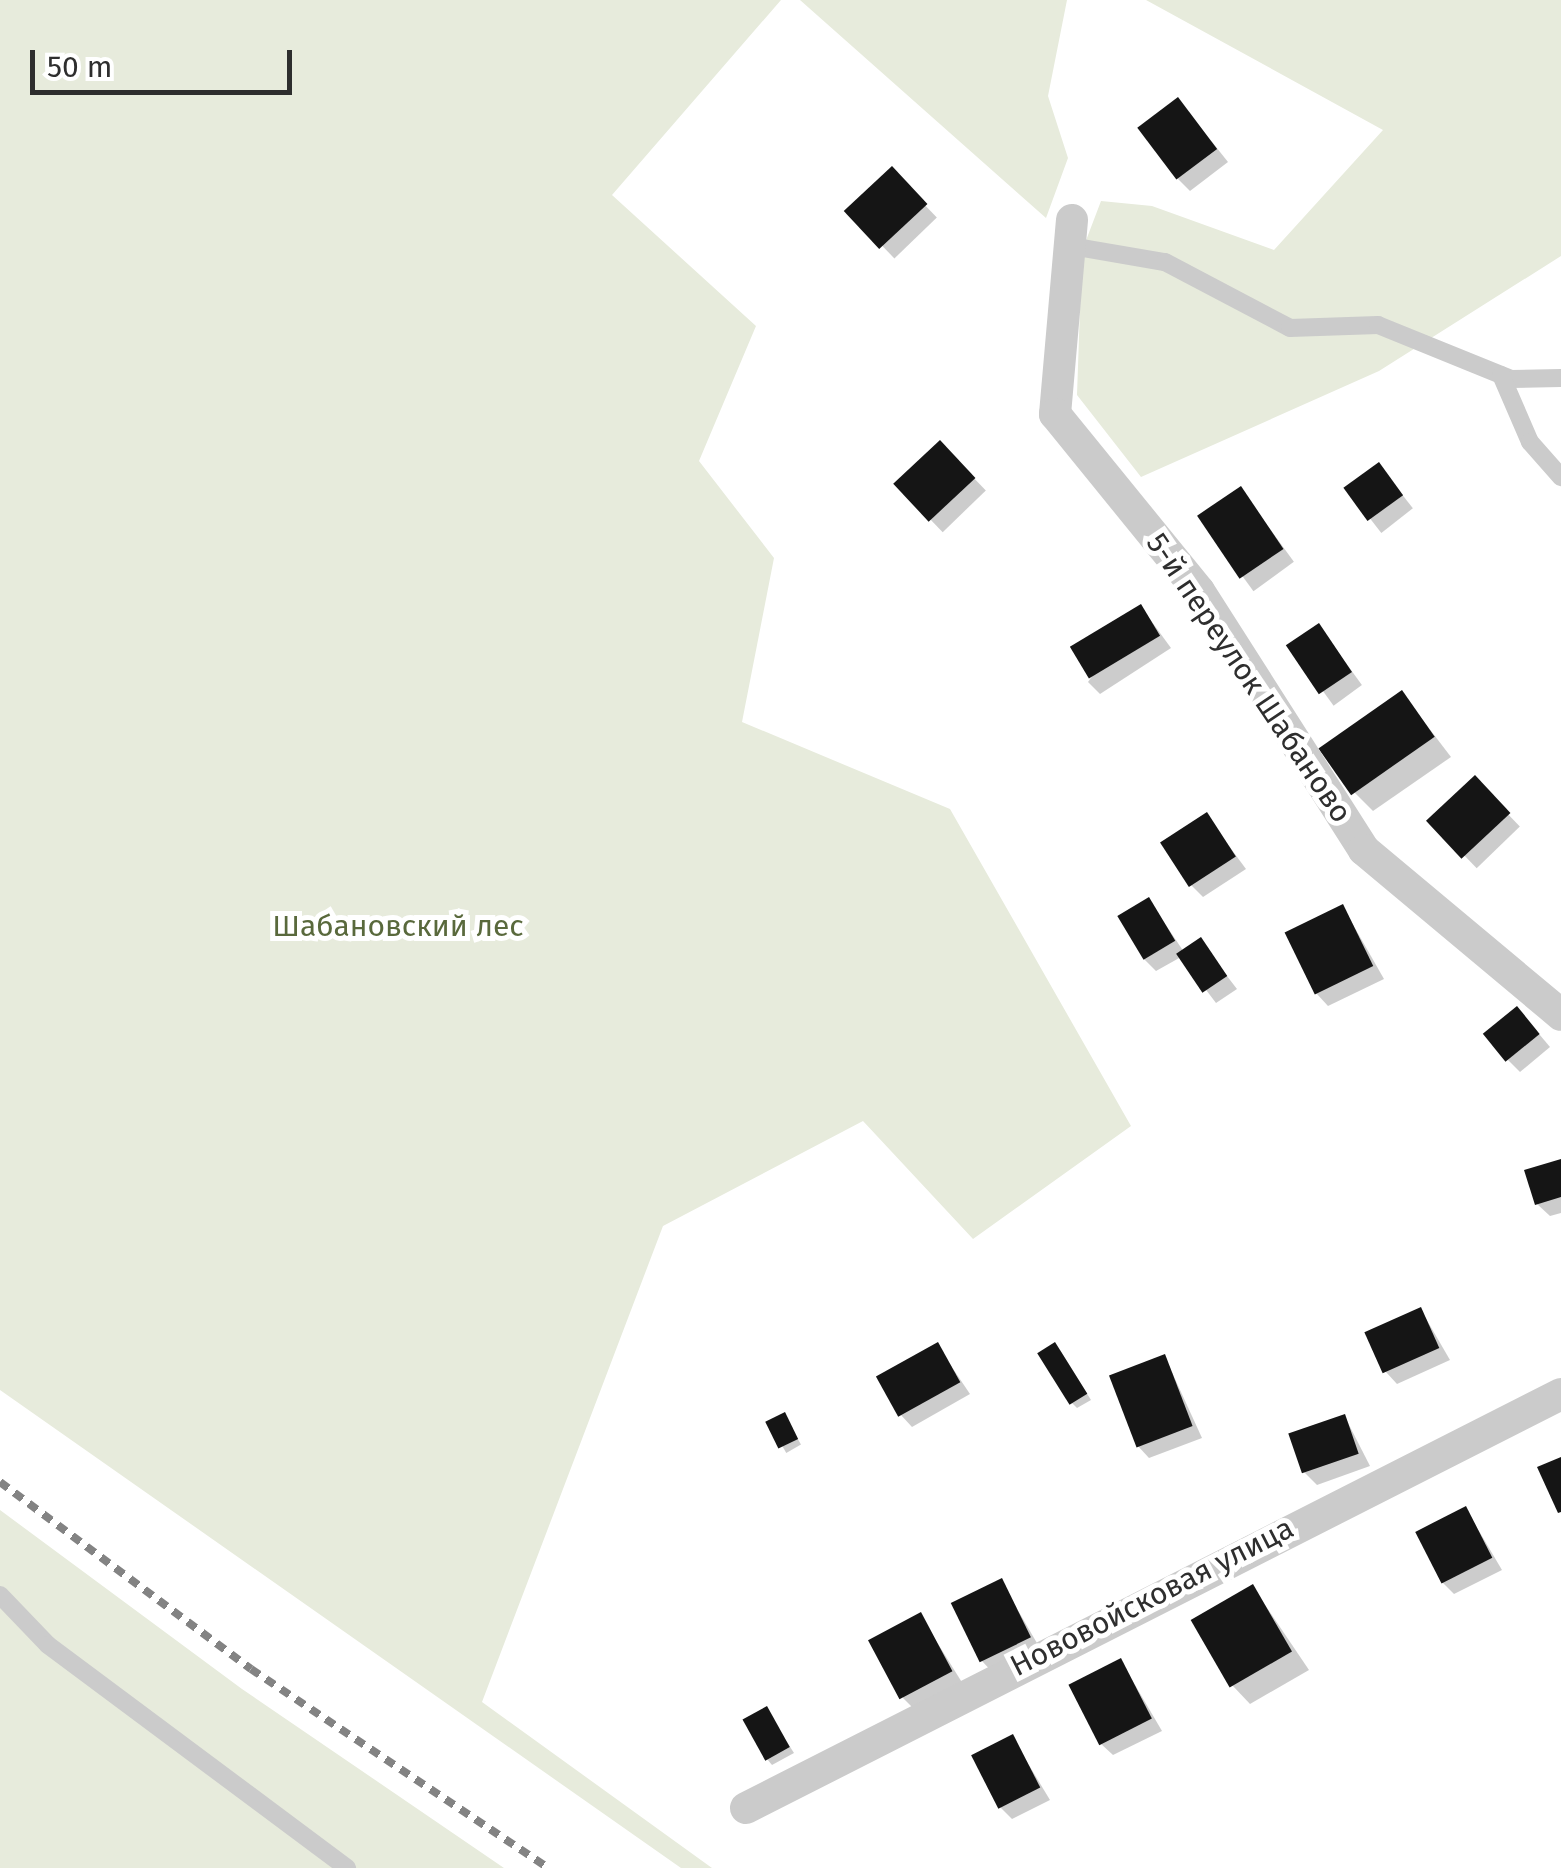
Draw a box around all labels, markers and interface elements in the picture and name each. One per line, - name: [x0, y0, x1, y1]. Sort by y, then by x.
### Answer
- scale bar: [35, 30, 298, 92]
- text: 50 m: [47, 49, 112, 85]
- street label: 5-й переулок Шабаново: [1139, 527, 1359, 829]
- park label: Шабановский лес: [272, 908, 524, 944]
- street label: Нововойсковая улица: [1005, 1510, 1299, 1684]

